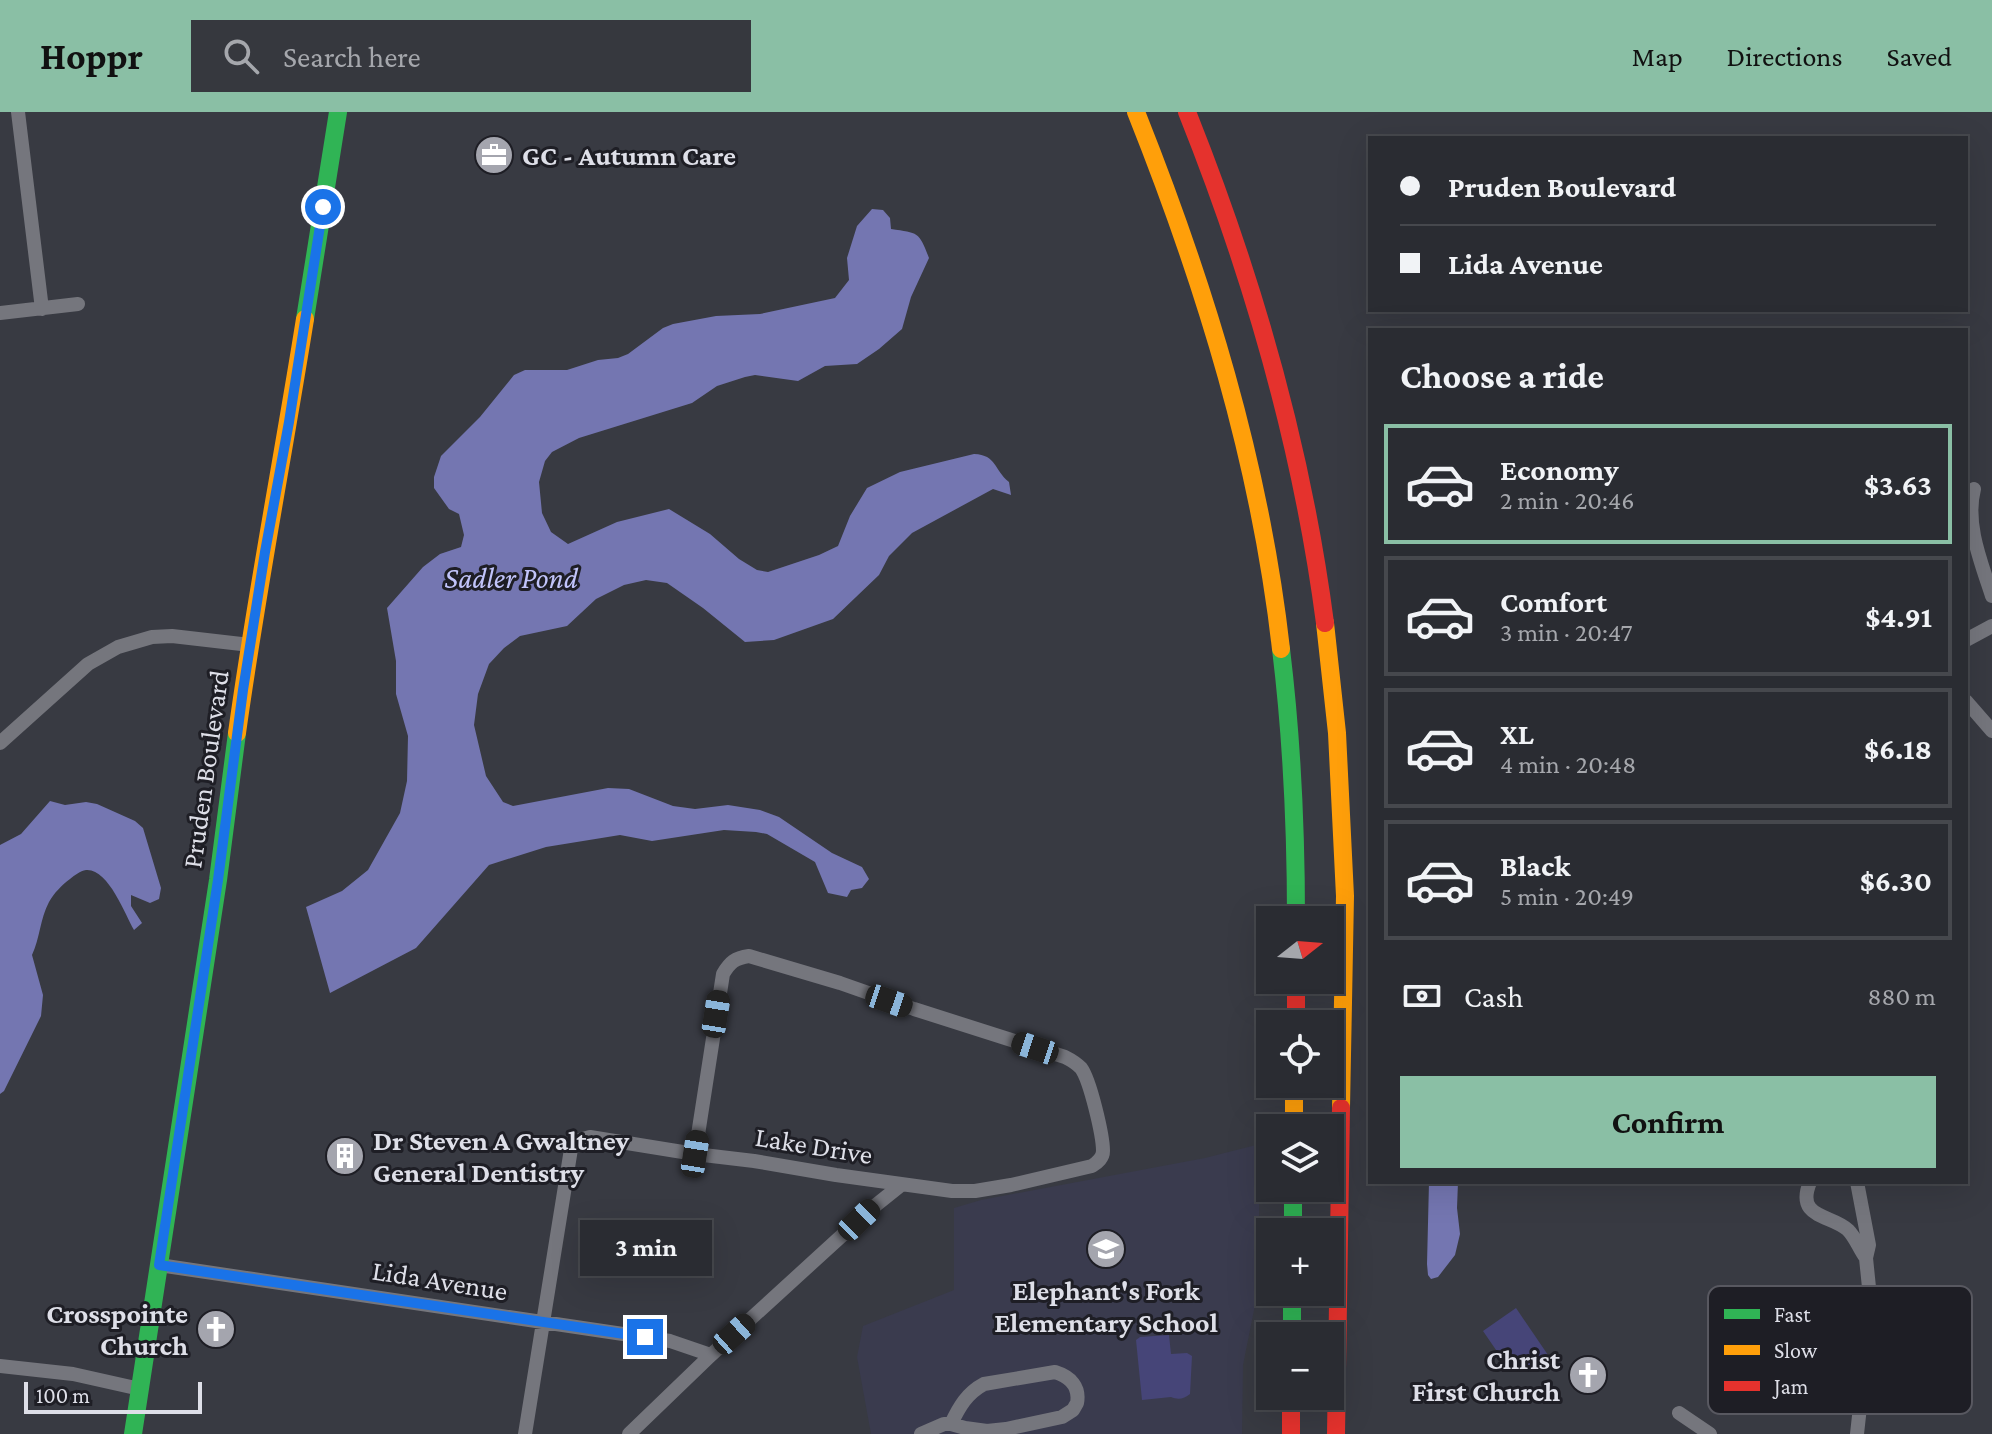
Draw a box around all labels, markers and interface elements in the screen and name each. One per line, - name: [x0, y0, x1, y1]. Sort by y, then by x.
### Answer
- search box: [191, 20, 751, 92]
- icon: search: [219, 34, 263, 78]
- text: Hoppr: [40, 35, 143, 77]
- text: Search here: [283, 40, 421, 73]
- text: Map: [1632, 41, 1683, 72]
- text: Directions: [1727, 41, 1842, 72]
- text: Saved: [1886, 41, 1952, 72]
- office icon: GC - Autumn Care: [473, 134, 515, 176]
- place label: GC - Autumn Care: [522, 140, 736, 171]
- text: Pruden Boulevard: [1448, 170, 1676, 203]
- route start: [305, 189, 341, 225]
- text: Lida Avenue: [1448, 247, 1603, 280]
- text: Choose a ride: [1400, 356, 1604, 396]
- icon: car: [1404, 448, 1476, 520]
- text: Economy: [1500, 453, 1619, 486]
- text: $3.63: [1864, 468, 1932, 501]
- text: 2 min · 20:46: [1500, 486, 1634, 515]
- water label: Sadler Pond: [444, 561, 579, 594]
- icon: car: [1404, 580, 1476, 652]
- text: Comfort: [1500, 585, 1607, 618]
- text: $4.91: [1865, 600, 1932, 633]
- text: 3 min · 20:47: [1500, 618, 1633, 647]
- street label: Pruden Boulevard: [176, 668, 235, 870]
- icon: car: [1404, 712, 1476, 784]
- text: XL: [1500, 717, 1534, 750]
- text: $6.18: [1864, 732, 1932, 765]
- text: 4 min · 20:48: [1500, 750, 1636, 779]
- icon: car: [1404, 844, 1476, 916]
- text: Black: [1500, 849, 1571, 882]
- text: $6.30: [1860, 864, 1932, 897]
- text: 5 min · 20:49: [1500, 882, 1634, 911]
- north arrow: [1256, 906, 1344, 994]
- map controls: [1256, 906, 1344, 1410]
- icon: cash: [1400, 974, 1444, 1018]
- text: Cash: [1464, 980, 1523, 1013]
- car: [862, 982, 916, 1020]
- text: 880 m: [1868, 982, 1936, 1011]
- car: [700, 988, 732, 1040]
- button: locate: [1256, 1010, 1344, 1098]
- car: [1008, 1029, 1062, 1067]
- button: Confirm: [1400, 1076, 1936, 1168]
- button: layers: [1256, 1114, 1344, 1202]
- street label: Lake Drive: [753, 1121, 875, 1170]
- place label: Dr Steven A Gwaltney General Dentistry: [373, 1125, 630, 1188]
- car: [679, 1128, 711, 1180]
- building icon: Dr Steven A Gwaltney General Dentistry: [324, 1135, 366, 1177]
- car: [833, 1195, 885, 1245]
- button: +: [1256, 1218, 1344, 1306]
- callout: 3 min: [579, 1221, 711, 1277]
- school or university icon: Elephant's Fork Elementary School: [1085, 1228, 1127, 1270]
- text: 3 min: [615, 1233, 677, 1262]
- street label: Lida Avenue: [370, 1254, 510, 1306]
- place label: Elephant's Fork Elementary School: [994, 1275, 1218, 1338]
- legend: [1708, 1286, 1972, 1414]
- place label: Crosspointe Church: [46, 1298, 188, 1361]
- text: Fast: [1774, 1302, 1811, 1327]
- church icon: Crosspointe Church: [195, 1308, 237, 1350]
- car: [708, 1309, 760, 1359]
- route end: [627, 1319, 663, 1355]
- button: −: [1256, 1322, 1344, 1410]
- text: Slow: [1774, 1338, 1818, 1363]
- place label: Christ First Church: [1412, 1344, 1561, 1407]
- church icon: Christ First Church: [1567, 1354, 1609, 1396]
- text: Jam: [1772, 1374, 1809, 1399]
- scale bar: [24, 1378, 202, 1414]
- text: 100 m: [36, 1383, 90, 1408]

